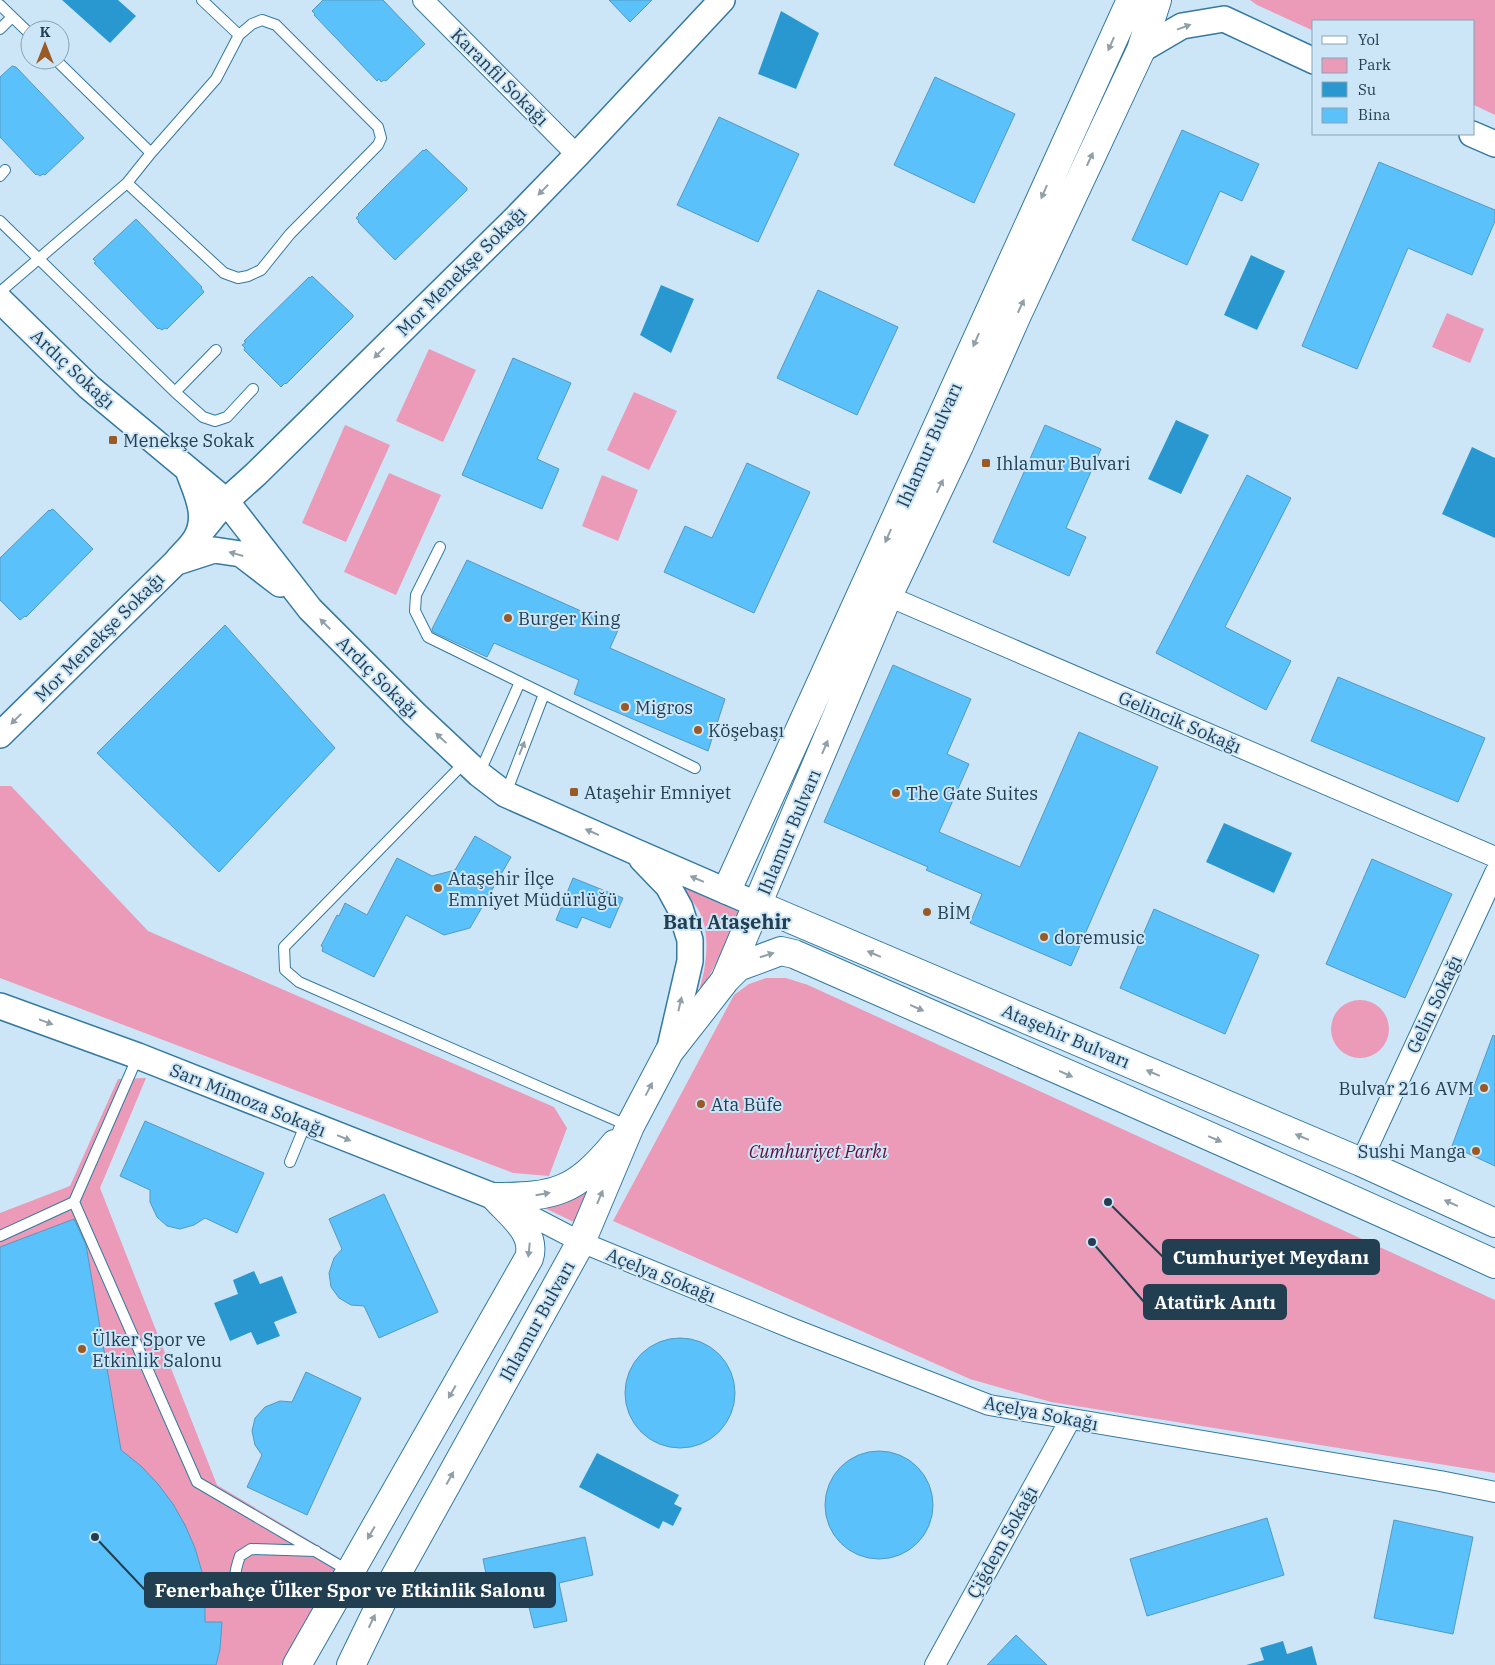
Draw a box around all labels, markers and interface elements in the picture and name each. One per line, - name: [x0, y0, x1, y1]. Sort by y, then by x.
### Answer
- north arrow: [20, 20, 70, 70]
- legend: [1312, 20, 1475, 135]
- text: K: [40, 23, 51, 41]
- street label: Karanfil Sokağı: [446, 23, 554, 131]
- one-way arrow: [1176, 23, 1191, 30]
- text: Yol: [1358, 30, 1379, 49]
- one-way arrow: [1106, 37, 1114, 51]
- text: Park: [1358, 55, 1391, 74]
- text: Su: [1358, 80, 1376, 99]
- text: Bina: [1358, 105, 1391, 124]
- one-way arrow: [1086, 152, 1094, 166]
- one-way arrow: [538, 183, 550, 195]
- one-way arrow: [1039, 185, 1047, 199]
- street label: Mor Menekşe Sokağı: [391, 201, 531, 341]
- one-way arrow: [1017, 299, 1025, 313]
- street label: Ardıç Sokağı: [26, 324, 120, 414]
- one-way arrow: [972, 333, 980, 347]
- one-way arrow: [373, 347, 385, 359]
- street label: Ihlamur Bulvarı: [891, 379, 967, 511]
- place label: Menekşe Sokak: [123, 429, 255, 452]
- marker: Menekşe Sokak: [107, 434, 119, 446]
- place label: Ihlamur Bulvari: [996, 452, 1131, 475]
- marker: Ihlamur Bulvari: [980, 457, 992, 469]
- one-way arrow: [937, 479, 945, 493]
- one-way arrow: [883, 529, 891, 543]
- one-way arrow: [228, 550, 243, 558]
- street label: Mor Menekşe Sokağı: [29, 567, 169, 707]
- place label: Burger King: [518, 607, 620, 630]
- marker: Burger King: [502, 612, 514, 624]
- one-way arrow: [319, 618, 331, 630]
- street label: Ardıç Sokağı: [332, 631, 424, 723]
- street label: Gelincik Sokağı: [1115, 686, 1245, 758]
- place label: Migros: [635, 696, 693, 719]
- marker: Migros: [619, 701, 631, 713]
- one-way arrow: [10, 713, 22, 725]
- place label: Köşebaşı: [708, 719, 784, 742]
- marker: Köşebaşı: [692, 724, 704, 736]
- one-way arrow: [435, 732, 447, 744]
- one-way arrow: [518, 740, 526, 755]
- one-way arrow: [821, 740, 829, 754]
- street label: Ihlamur Bulvarı: [752, 765, 826, 898]
- place label: Ataşehir Emniyet: [584, 781, 731, 804]
- place label: The Gate Suites: [906, 782, 1038, 805]
- marker: Ataşehir Emniyet: [568, 786, 580, 798]
- marker: The Gate Suites: [890, 787, 902, 799]
- one-way arrow: [584, 828, 599, 837]
- place label: Ataşehir İlçe Emniyet Müdürlüğü: [448, 867, 618, 911]
- one-way arrow: [690, 874, 704, 882]
- marker: Ataşehir İlçe Emniyet Müdürlüğü: [432, 882, 444, 894]
- place label: BİM: [937, 901, 971, 924]
- marker: BİM: [921, 906, 933, 918]
- district label: Batı Ataşehir: [663, 908, 791, 935]
- place label: doremusic: [1054, 926, 1145, 949]
- marker: doremusic: [1038, 931, 1050, 943]
- one-way arrow: [867, 949, 882, 957]
- one-way arrow: [760, 951, 775, 959]
- street label: Gelin Sokağı: [1401, 951, 1467, 1057]
- one-way arrow: [676, 997, 684, 1012]
- street label: Ataşehir Bulvarı: [998, 999, 1134, 1073]
- one-way arrow: [910, 1004, 924, 1012]
- one-way arrow: [39, 1018, 54, 1026]
- street label: Sarı Mimoza Sokağı: [167, 1058, 330, 1142]
- one-way arrow: [1146, 1068, 1160, 1076]
- one-way arrow: [1059, 1070, 1073, 1078]
- place label: Bulvar 216 AVM: [1339, 1077, 1474, 1100]
- one-way arrow: [645, 1082, 654, 1096]
- marker: Bulvar 216 AVM: [1478, 1082, 1490, 1094]
- place label: Ata Büfe: [711, 1093, 782, 1116]
- marker: Ata Büfe: [695, 1098, 707, 1110]
- one-way arrow: [1295, 1132, 1309, 1140]
- one-way arrow: [337, 1134, 352, 1142]
- one-way arrow: [1208, 1135, 1222, 1143]
- park label: Cumhuriyet Parkı: [749, 1140, 888, 1163]
- place label: Sushi Manga: [1358, 1140, 1466, 1163]
- marker: Sushi Manga: [1470, 1145, 1482, 1157]
- one-way arrow: [535, 1190, 551, 1198]
- one-way arrow: [596, 1190, 604, 1204]
- one-way arrow: [1444, 1198, 1458, 1206]
- callout: Cumhuriyet Meydanı: [1163, 1240, 1379, 1274]
- one-way arrow: [525, 1243, 533, 1259]
- street label: Açelya Sokağı: [603, 1243, 720, 1308]
- text: Cumhuriyet Meydanı: [1173, 1245, 1369, 1269]
- street label: Ihlamur Bulvarı: [494, 1256, 580, 1385]
- callout: Atatürk Anıtı: [1144, 1285, 1286, 1319]
- text: Atatürk Anıtı: [1154, 1290, 1276, 1314]
- place label: Ülker Spor ve Etkinlik Salonu: [92, 1328, 222, 1372]
- marker: Ülker Spor ve Etkinlik Salonu: [76, 1343, 88, 1355]
- one-way arrow: [448, 1385, 456, 1399]
- street label: Açelya Sokağı: [982, 1391, 1101, 1435]
- one-way arrow: [446, 1471, 454, 1486]
- street label: Çiğdem Sokağı: [962, 1481, 1043, 1602]
- one-way arrow: [367, 1526, 376, 1540]
- callout: Fenerbahçe Ülker Spor ve Etkinlik Salonu: [145, 1573, 555, 1607]
- text: Fenerbahçe Ülker Spor ve Etkinlik Salonu: [155, 1578, 545, 1602]
- one-way arrow: [368, 1614, 376, 1628]

